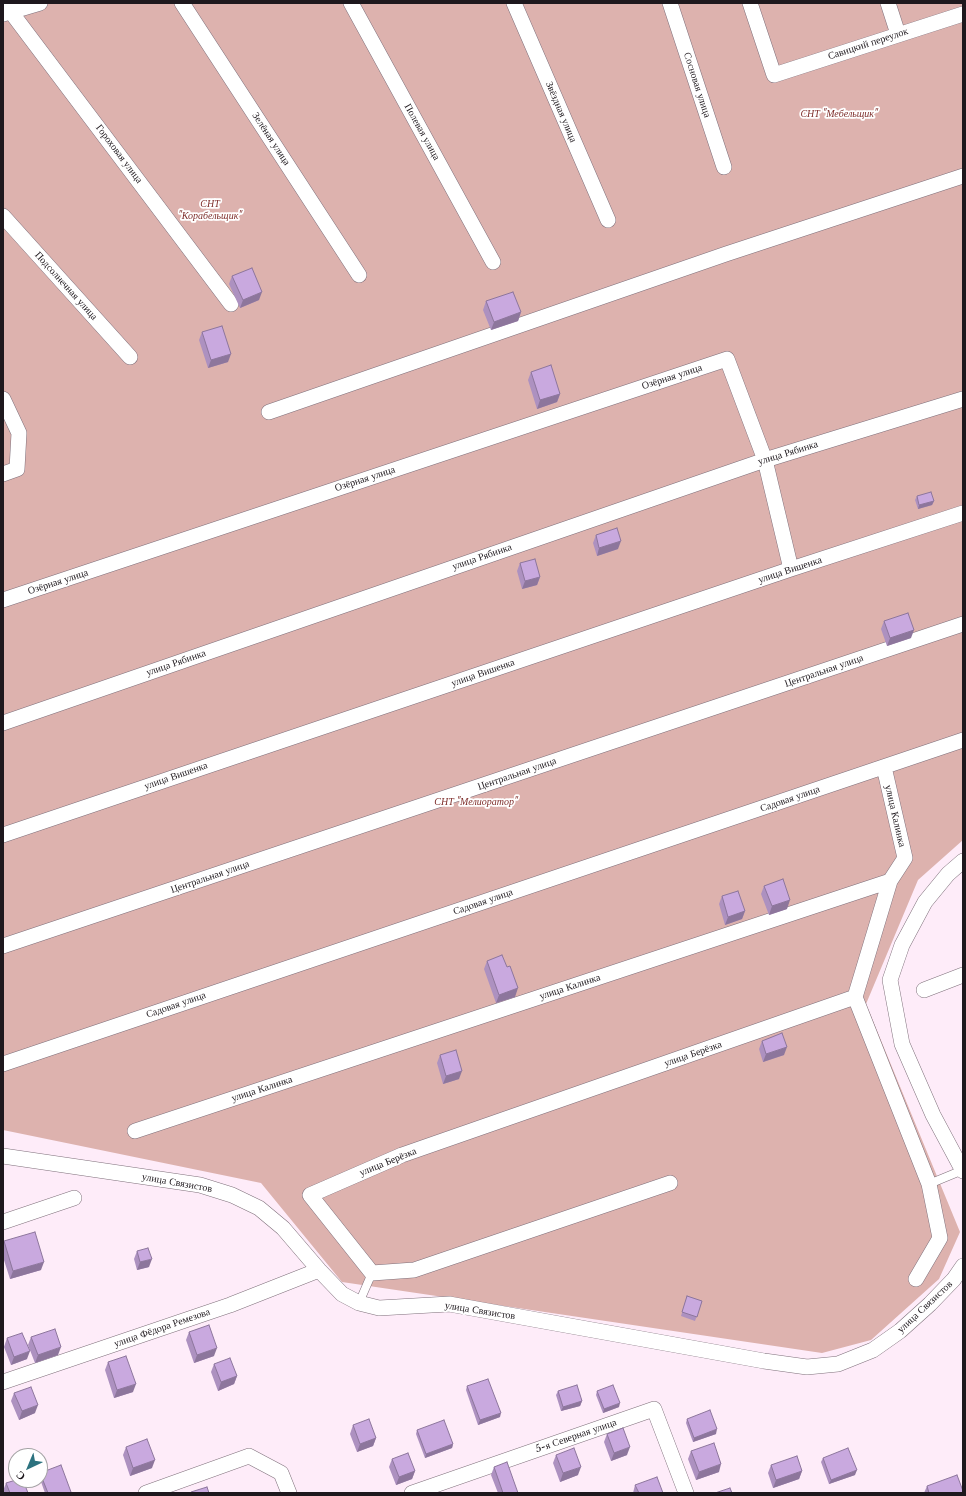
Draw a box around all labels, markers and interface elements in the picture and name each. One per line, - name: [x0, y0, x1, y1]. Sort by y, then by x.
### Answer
- street label: Савицкий переулок: [827, 25, 909, 63]
- street label: Сосновая улица: [681, 51, 713, 119]
- street label: Звёздная улица: [543, 80, 579, 144]
- street label: Полевая улица: [402, 102, 442, 162]
- park label: СНТ "Мебельщик": [800, 108, 878, 120]
- street label: Зелёная улица: [249, 110, 293, 168]
- street label: Гороховая улица: [93, 122, 145, 186]
- park label: СНТ "Корабельщик": [178, 198, 242, 222]
- street label: Подсолнечная улица: [32, 249, 100, 323]
- street label: Озёрная улица: [640, 362, 704, 392]
- street label: улица Рябинка: [756, 438, 820, 468]
- street label: Озёрная улица: [333, 464, 397, 494]
- street label: улица Рябинка: [451, 541, 513, 573]
- street label: улица Вишенка: [757, 554, 823, 586]
- street label: Озёрная улица: [26, 567, 90, 597]
- street label: улица Рябинка: [145, 647, 207, 679]
- street label: Центральная улица: [783, 652, 865, 690]
- street label: улица Вишенка: [450, 657, 516, 689]
- street label: Центральная улица: [476, 755, 558, 793]
- street label: улица Вишенка: [143, 760, 209, 792]
- street label: Садовая улица: [759, 783, 821, 815]
- street label: улица Калинка: [882, 784, 908, 848]
- park label: СНТ "Мелиоратор": [434, 796, 518, 808]
- street label: Центральная улица: [169, 858, 251, 896]
- street label: Садовая улица: [452, 886, 514, 918]
- street label: улица Калинка: [538, 971, 602, 1003]
- street label: Садовая улица: [145, 989, 207, 1021]
- street label: улица Берёзка: [663, 1039, 723, 1069]
- street label: улица Калинка: [230, 1073, 294, 1105]
- street label: улица Берёзка: [358, 1145, 418, 1179]
- street label: улица Связистов: [141, 1171, 213, 1195]
- street label: улица Связистов: [895, 1278, 955, 1336]
- street label: улица Связистов: [444, 1300, 516, 1322]
- street label: улица Фёдора Ремезова: [112, 1306, 212, 1350]
- street label: 5-я Северная улица: [534, 1416, 618, 1456]
- north arrow: [8, 1448, 48, 1488]
- text: С: [13, 1468, 28, 1484]

